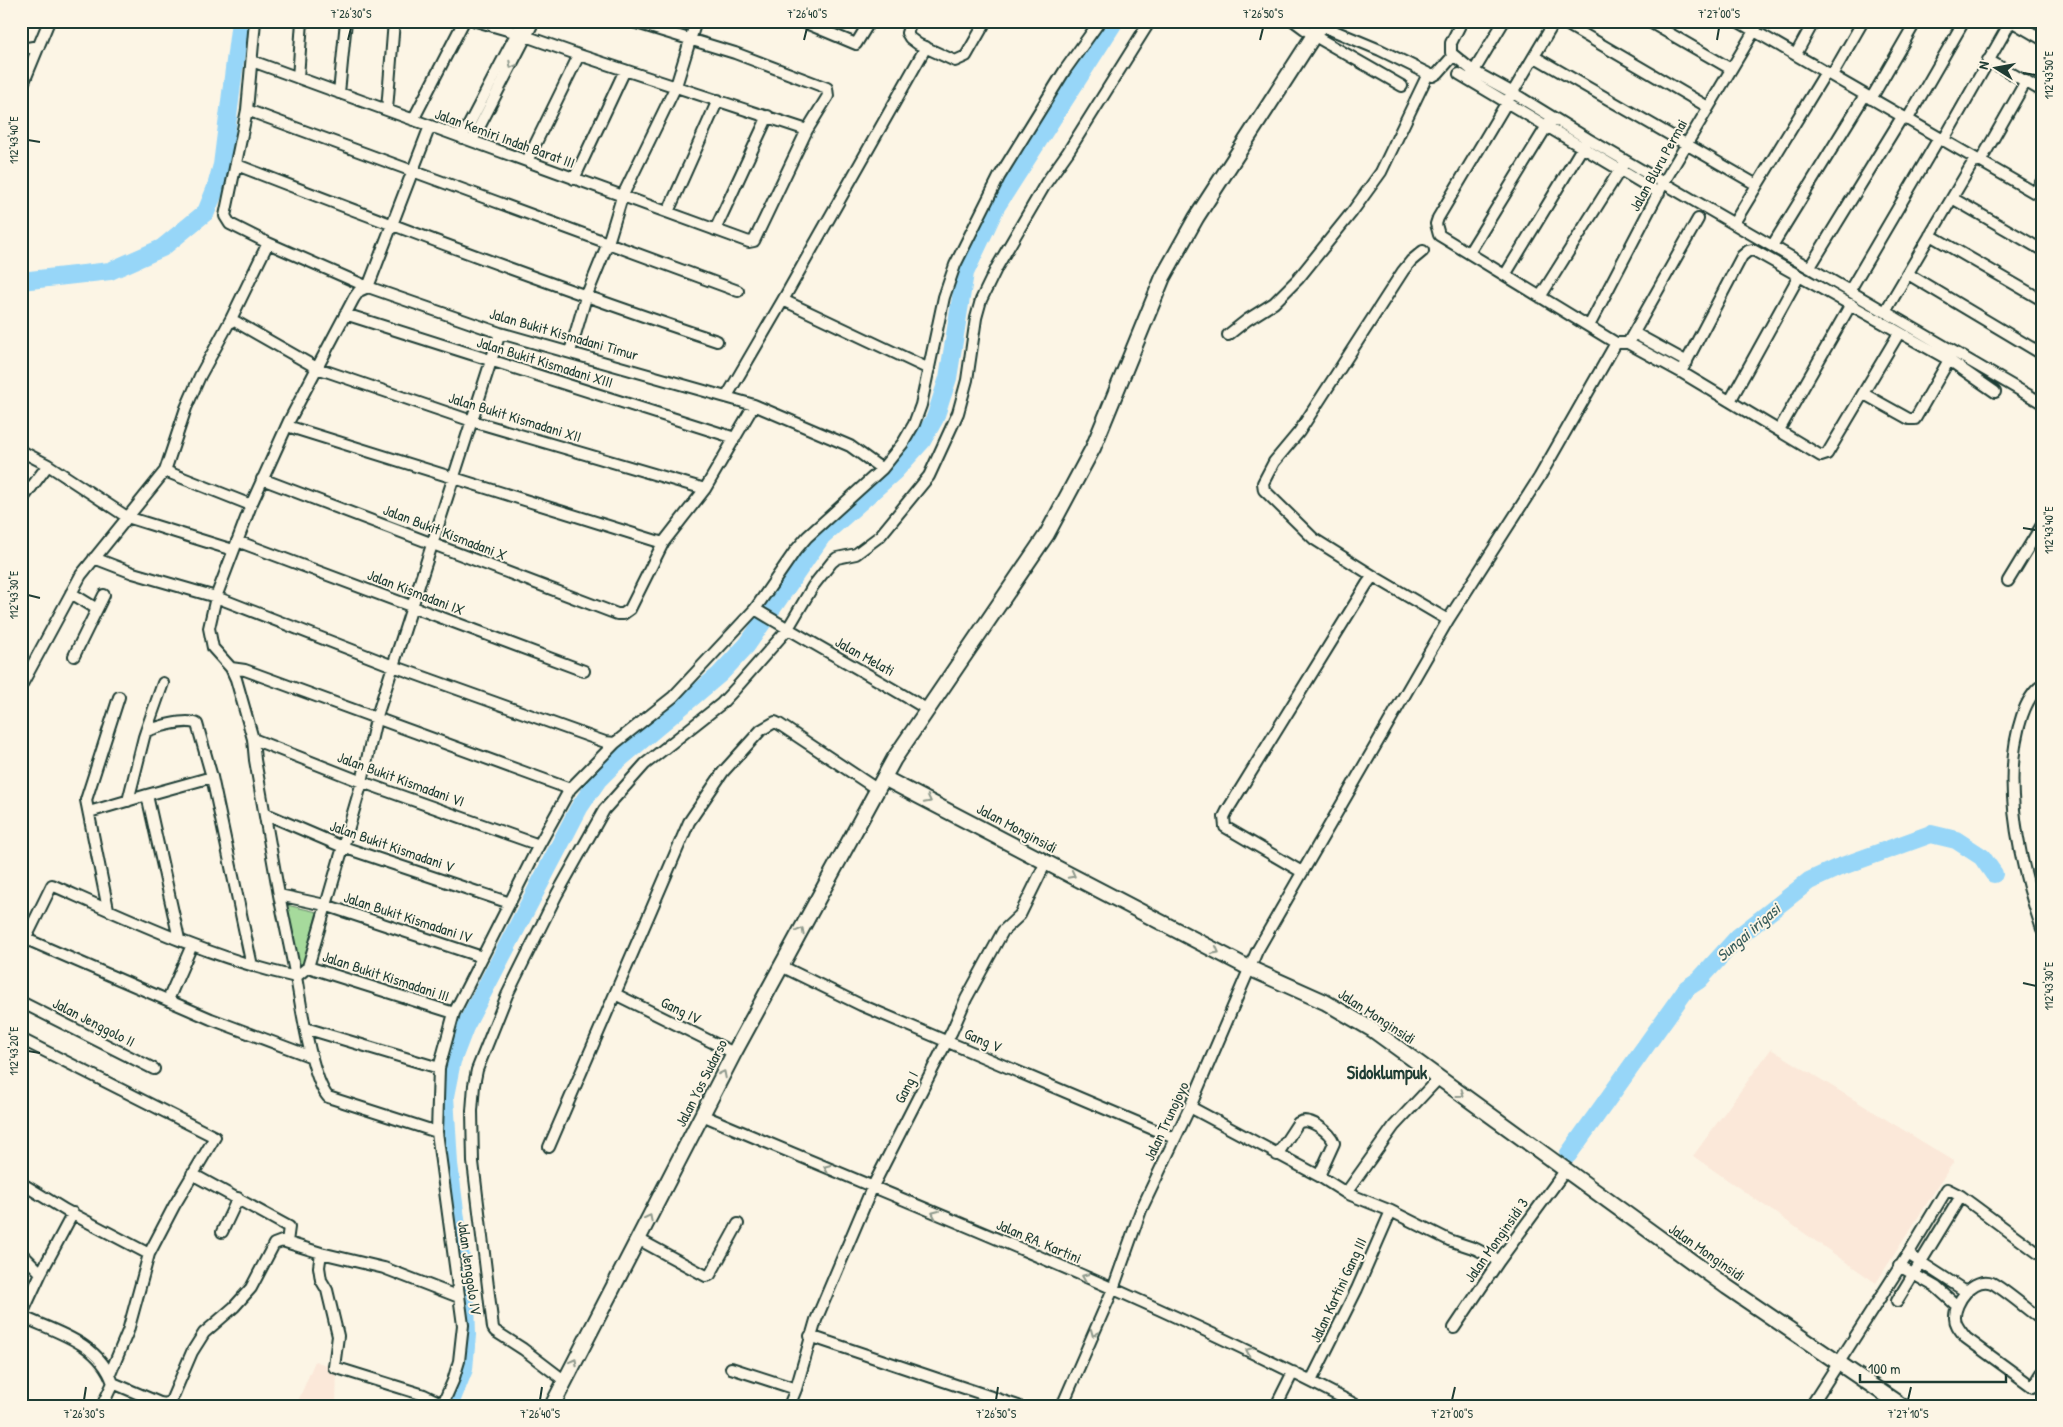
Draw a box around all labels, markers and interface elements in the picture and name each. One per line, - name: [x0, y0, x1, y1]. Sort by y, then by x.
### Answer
- text: 7°26'30"S: [331, 5, 372, 22]
- text: 7°26'40"S: [787, 5, 828, 22]
- text: 7°26'50"S: [1243, 5, 1284, 22]
- text: 7°27'00"S: [1698, 5, 1741, 22]
- north arrow: [1970, 42, 2020, 92]
- text: 112°43'50"E: [2040, 50, 2057, 99]
- one-way arrow: [508, 59, 518, 68]
- text: N: [1973, 59, 1993, 71]
- street label: Jalan Kemiri Indah Barat III: [432, 103, 578, 173]
- text: 112°43'40"E: [5, 115, 22, 164]
- street label: Jalan Bluru Permai: [1624, 115, 1692, 215]
- street label: Jalan Bukit Kismadani Timur: [487, 303, 641, 365]
- street label: Jalan Bukit Kismadani XIII: [474, 331, 616, 393]
- street label: Jalan Bukit Kismadani XII: [446, 387, 584, 447]
- street label: Jalan Bukit Kismadani X: [380, 499, 510, 565]
- text: 112°43'40"E: [2040, 505, 2057, 554]
- street label: Jalan Kismadani IX: [364, 564, 468, 620]
- text: 112°43'30"E: [5, 570, 22, 619]
- street label: Jalan Melati: [832, 631, 898, 681]
- street label: Jalan Bukit Kismadani VI: [335, 746, 467, 812]
- one-way arrow: [922, 794, 931, 804]
- street label: Jalan Monginsidi: [973, 798, 1061, 858]
- street label: Jalan Bukit Kismadani V: [327, 815, 457, 877]
- one-way arrow: [1066, 869, 1075, 879]
- street label: Jalan Bukit Kismadani IV: [341, 886, 475, 948]
- water label: Sungai irigasi: [1711, 897, 1786, 966]
- one-way arrow: [795, 927, 805, 936]
- one-way arrow: [1210, 945, 1219, 955]
- street label: Jalan Bukit Kismadani III: [320, 946, 452, 1006]
- text: 112°43'30"E: [2040, 961, 2057, 1010]
- street label: Jalan Monginsidi: [1334, 983, 1420, 1049]
- street label: Gang IV: [658, 991, 705, 1029]
- street label: Jalan Jenggolo II: [49, 992, 139, 1052]
- street label: Gang V: [961, 1023, 1005, 1057]
- text: 112°43'20"E: [5, 1026, 22, 1075]
- street label: Jalan Yos Sudarso: [670, 1036, 732, 1130]
- district label: Sidoklumpuk: [1347, 1060, 1428, 1086]
- street label: Gang I: [889, 1067, 923, 1107]
- one-way arrow: [717, 1070, 727, 1079]
- street label: Jalan Trunojoyo: [1138, 1078, 1194, 1164]
- one-way arrow: [1455, 1088, 1464, 1097]
- one-way arrow: [823, 1164, 832, 1175]
- street label: Jalan Monginsidi 3: [1459, 1193, 1533, 1286]
- one-way arrow: [931, 1210, 940, 1221]
- one-way arrow: [643, 1214, 653, 1223]
- street label: Jalan RA. Kartini: [993, 1214, 1085, 1268]
- street label: Jalan Monginsidi: [1665, 1218, 1749, 1286]
- street label: Jalan Jenggolo IV: [453, 1220, 487, 1317]
- street label: Jalan Kartini Gang III: [1304, 1234, 1372, 1346]
- one-way arrow: [1081, 1272, 1090, 1283]
- one-way arrow: [1090, 1328, 1101, 1337]
- one-way arrow: [1245, 1347, 1254, 1357]
- scale bar: [1860, 1352, 2007, 1384]
- text: 100 m: [1868, 1358, 1901, 1379]
- one-way arrow: [568, 1359, 578, 1368]
- text: 7°26'30"S: [64, 1405, 105, 1422]
- text: 7°26'40"S: [520, 1405, 561, 1422]
- text: 7°26'50"S: [976, 1405, 1017, 1422]
- text: 7°27'00"S: [1431, 1405, 1474, 1422]
- text: 7°27'10"S: [1887, 1405, 1929, 1422]

